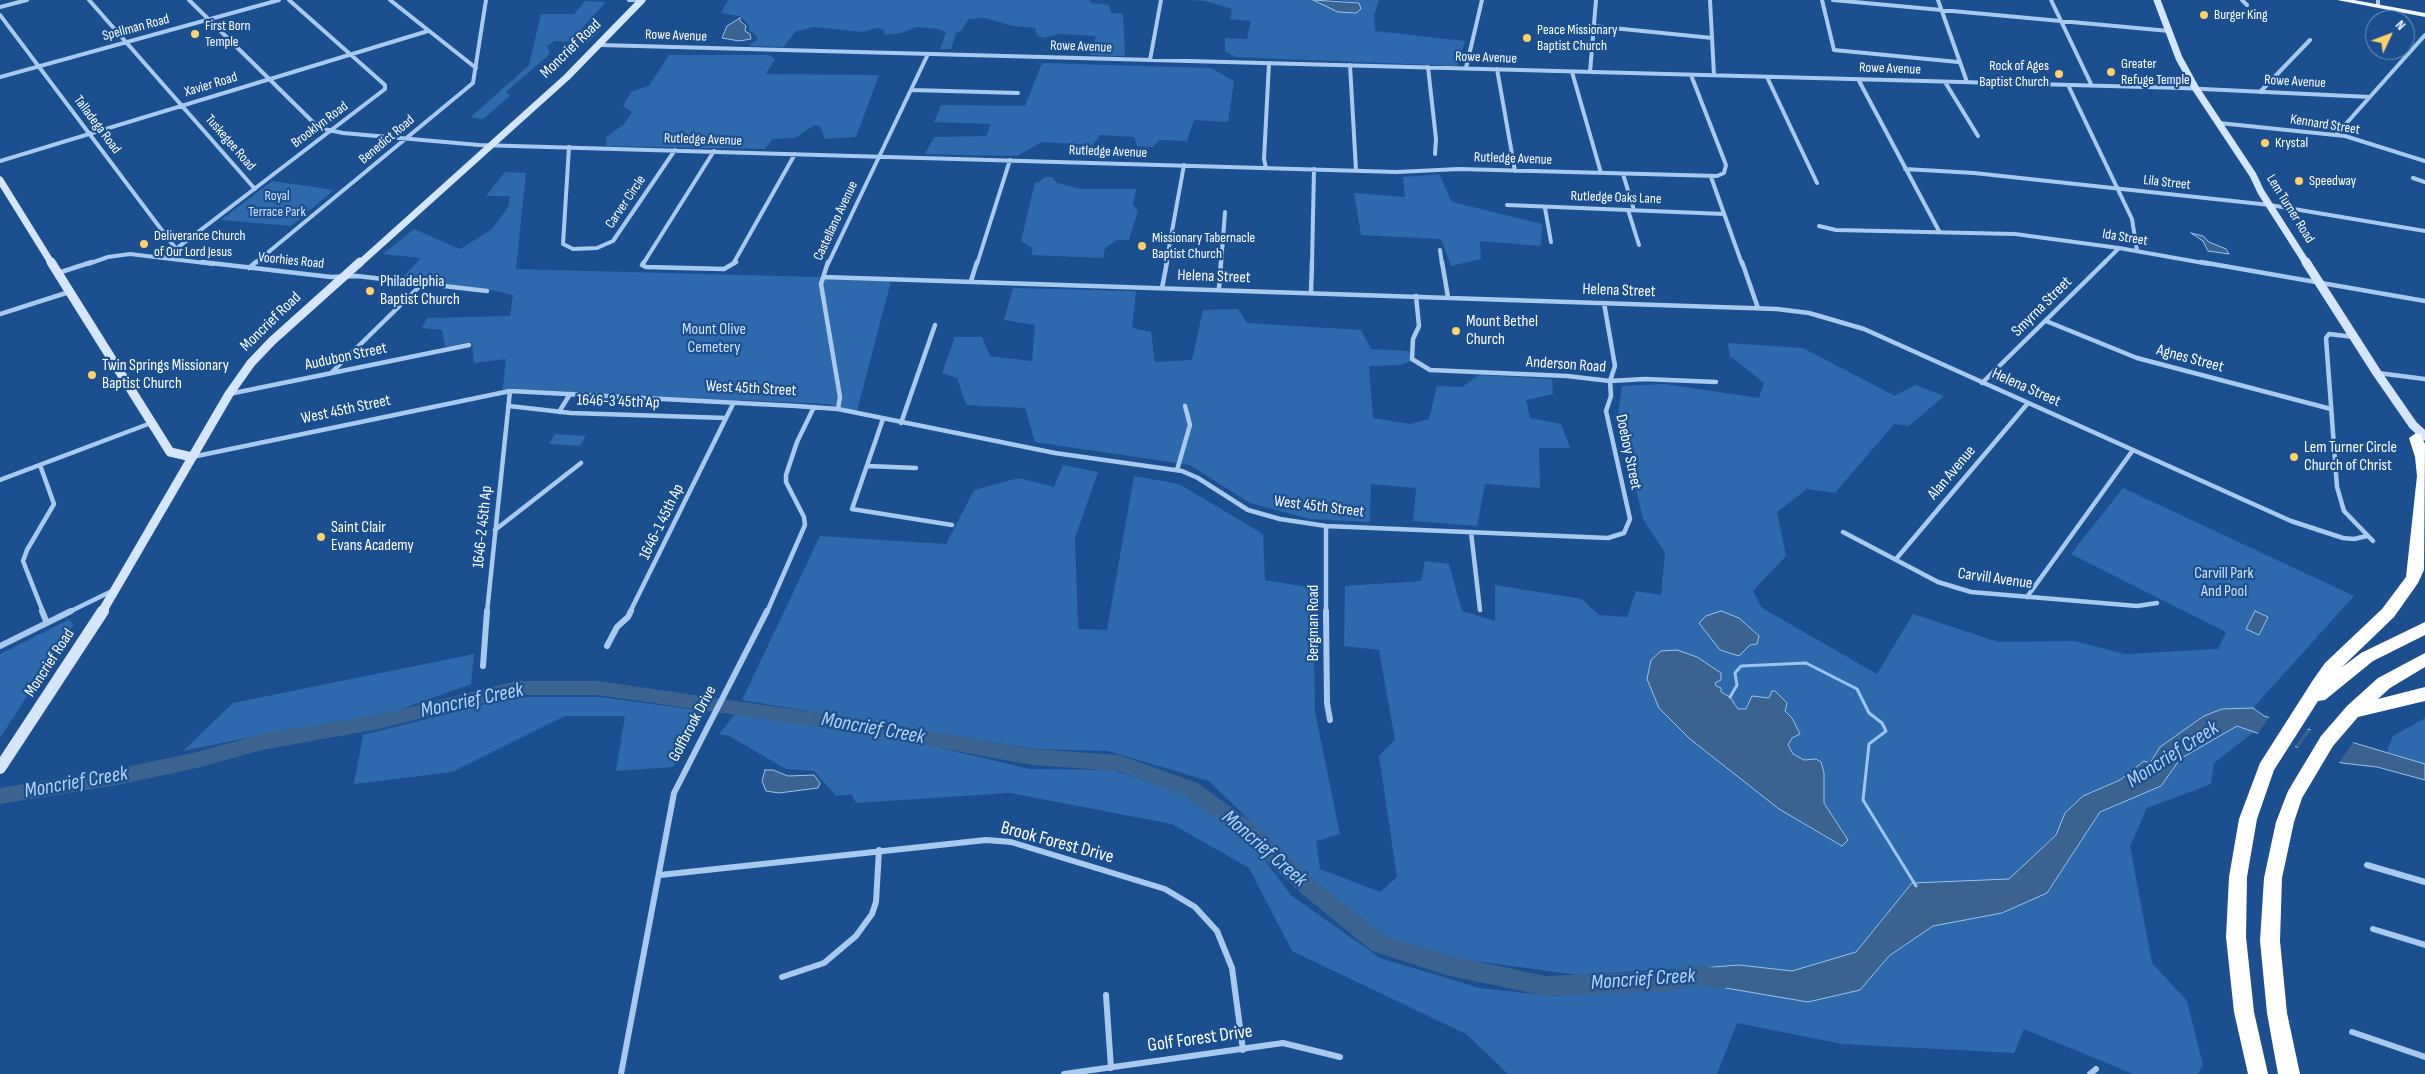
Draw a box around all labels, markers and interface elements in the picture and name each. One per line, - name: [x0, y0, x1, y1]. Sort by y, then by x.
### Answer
- place label: Burger King: [2214, 7, 2268, 23]
- marker: Burger King: [2198, 9, 2210, 21]
- north arrow: [2365, 10, 2415, 60]
- street label: Spellman Road: [101, 11, 171, 45]
- street label: Moncrief Road: [537, 15, 605, 83]
- text: N: [2392, 17, 2409, 34]
- place label: First Born Temple: [205, 18, 250, 50]
- place label: Peace Missionary Baptist Church: [1537, 22, 1617, 54]
- street label: Rowe Avenue: [645, 27, 707, 45]
- marker: First Born Temple: [189, 28, 201, 40]
- marker: Peace Missionary Baptist Church: [1521, 32, 1533, 44]
- street label: Rowe Avenue: [1050, 38, 1112, 56]
- street label: Rowe Avenue: [1455, 49, 1517, 67]
- place label: Greater Refuge Temple: [2121, 56, 2190, 88]
- place label: Rock of Ages Baptist Church: [1979, 58, 2049, 90]
- street label: Rowe Avenue: [1859, 60, 1921, 78]
- marker: Greater Refuge Temple: [2105, 66, 2117, 78]
- marker: Rock of Ages Baptist Church: [2053, 68, 2065, 80]
- street label: Xavier Road: [183, 69, 239, 101]
- street label: Rowe Avenue: [2264, 72, 2326, 92]
- street label: Talladega Road: [70, 93, 124, 157]
- street label: Brooklyn Road: [288, 98, 352, 152]
- street label: Kennard Street: [2289, 111, 2361, 139]
- street label: Tuskegee Road: [201, 112, 259, 174]
- street label: Benedict Road: [356, 112, 418, 168]
- street label: Rutledge Avenue: [664, 130, 742, 150]
- place label: Krystal: [2275, 135, 2308, 151]
- marker: Krystal: [2259, 137, 2271, 149]
- street label: Rutledge Avenue: [1069, 142, 1147, 162]
- street label: Rutledge Avenue: [1474, 149, 1552, 169]
- street label: Carver Circle: [602, 172, 650, 232]
- street label: Lila Street: [2142, 172, 2192, 194]
- street label: Lem Turner Road: [2262, 172, 2318, 246]
- place label: Speedway: [2309, 173, 2356, 189]
- marker: Speedway: [2293, 175, 2305, 187]
- street label: Castellano Avenue: [810, 179, 862, 263]
- park label: Royal Terrace Park: [248, 188, 306, 220]
- street label: Rutledge Oaks Lane: [1570, 188, 1662, 208]
- street label: Ida Street: [2101, 226, 2149, 250]
- place label: Deliverance Church of Our Lord Jesus: [154, 228, 246, 260]
- place label: Missionary Tabernacle Baptist Church: [1152, 230, 1255, 262]
- marker: Deliverance Church of Our Lord Jesus: [138, 238, 150, 250]
- marker: Missionary Tabernacle Baptist Church: [1136, 240, 1148, 252]
- street label: Voorhies Road: [257, 249, 325, 273]
- street label: Helena Street: [1177, 266, 1251, 288]
- place label: Philadelphia Baptist Church: [380, 272, 460, 310]
- street label: Smyrna Street: [2008, 273, 2076, 341]
- street label: Helena Street: [1582, 280, 1656, 302]
- marker: Philadelphia Baptist Church: [364, 285, 376, 297]
- street label: Moncrief Road: [237, 288, 305, 356]
- place label: Mount Bethel Church: [1466, 312, 1538, 350]
- park label: Mount Olive Cemetery: [682, 320, 746, 358]
- marker: Mount Bethel Church: [1450, 325, 1462, 337]
- street label: Audubon Street: [303, 339, 389, 375]
- street label: Agnes Street: [2154, 341, 2226, 377]
- street label: Anderson Road: [1525, 353, 1607, 377]
- place label: Twin Springs Missionary Baptist Church: [102, 356, 229, 394]
- street label: Helena Street: [1989, 364, 2063, 412]
- marker: Twin Springs Missionary Baptist Church: [86, 369, 98, 381]
- street label: West 45th Street: [705, 377, 797, 401]
- street label: West 45th Street: [300, 391, 392, 429]
- street label: 1646-3 45th Ap: [576, 391, 660, 413]
- street label: Doeboy Street: [1611, 413, 1645, 491]
- place label: Lem Turner Circle Church of Christ: [2304, 438, 2397, 476]
- street label: Alan Avenue: [1924, 442, 1980, 504]
- marker: Lem Turner Circle Church of Christ: [2288, 451, 2300, 463]
- street label: 1646-1 45th Ap: [635, 481, 689, 563]
- street label: 1646-2 45th Ap: [469, 485, 497, 569]
- street label: West 45th Street: [1273, 492, 1365, 522]
- place label: Saint Clair Evans Academy: [331, 518, 414, 556]
- marker: Saint Clair Evans Academy: [315, 531, 327, 543]
- street label: Carvill Avenue: [1956, 564, 2034, 594]
- park label: Carvill Park And Pool: [2194, 564, 2254, 602]
- street label: Bergman Road: [1304, 585, 1324, 661]
- street label: Moncrief Road: [21, 625, 79, 701]
- water label: Moncrief Creek: [418, 678, 526, 724]
- street label: Golfbrook Drive: [665, 683, 721, 765]
- water label: Moncrief Creek: [819, 708, 927, 750]
- water label: Moncrief Creek: [2122, 716, 2224, 794]
- water label: Moncrief Creek: [22, 762, 130, 804]
- water label: Moncrief Creek: [1216, 805, 1312, 893]
- street label: Brook Forest Drive: [998, 817, 1116, 869]
- water label: Moncrief Creek: [1590, 964, 1696, 996]
- street label: Golf Forest Drive: [1146, 1020, 1254, 1058]

